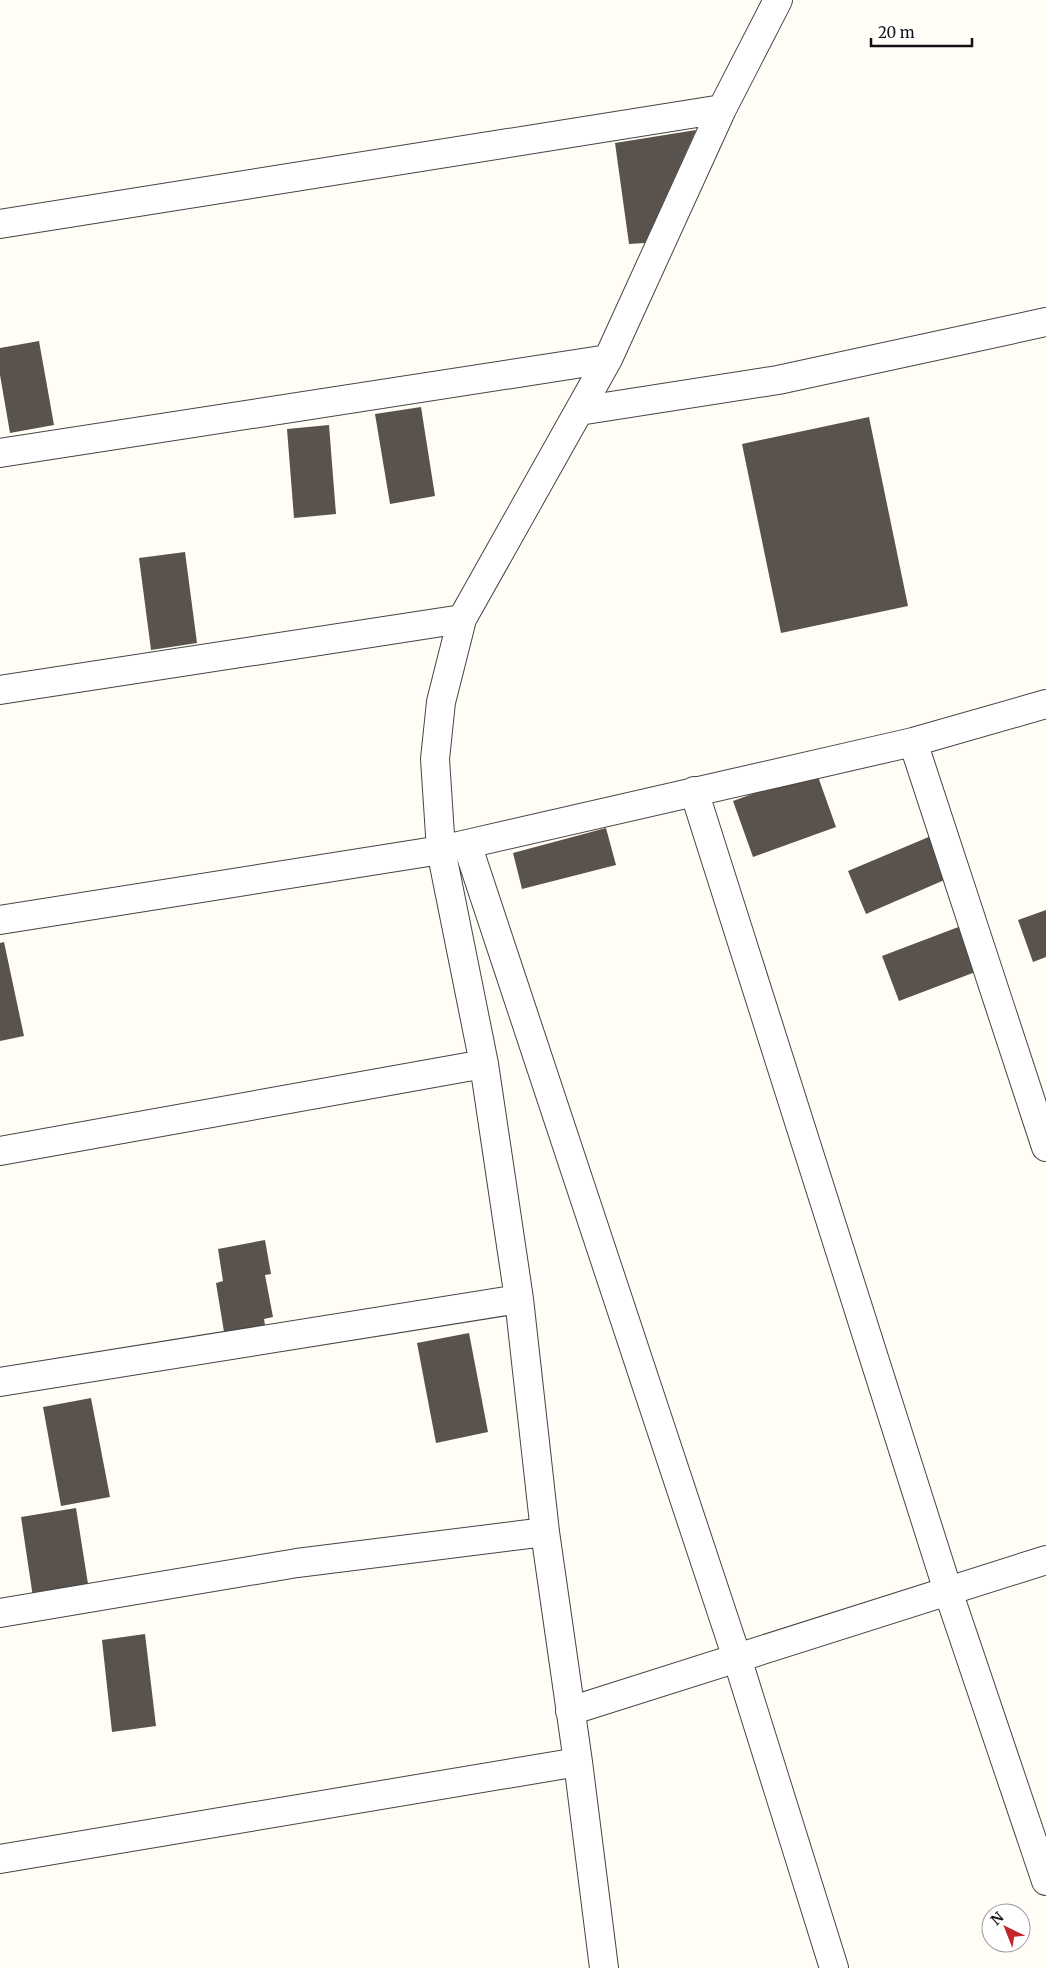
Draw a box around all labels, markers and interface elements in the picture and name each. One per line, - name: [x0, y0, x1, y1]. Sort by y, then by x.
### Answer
- scale bar: [871, 15, 972, 47]
- text: 20 m: [878, 23, 915, 42]
- north arrow: [981, 1903, 1031, 1953]
- text: N: [987, 1908, 1007, 1929]

